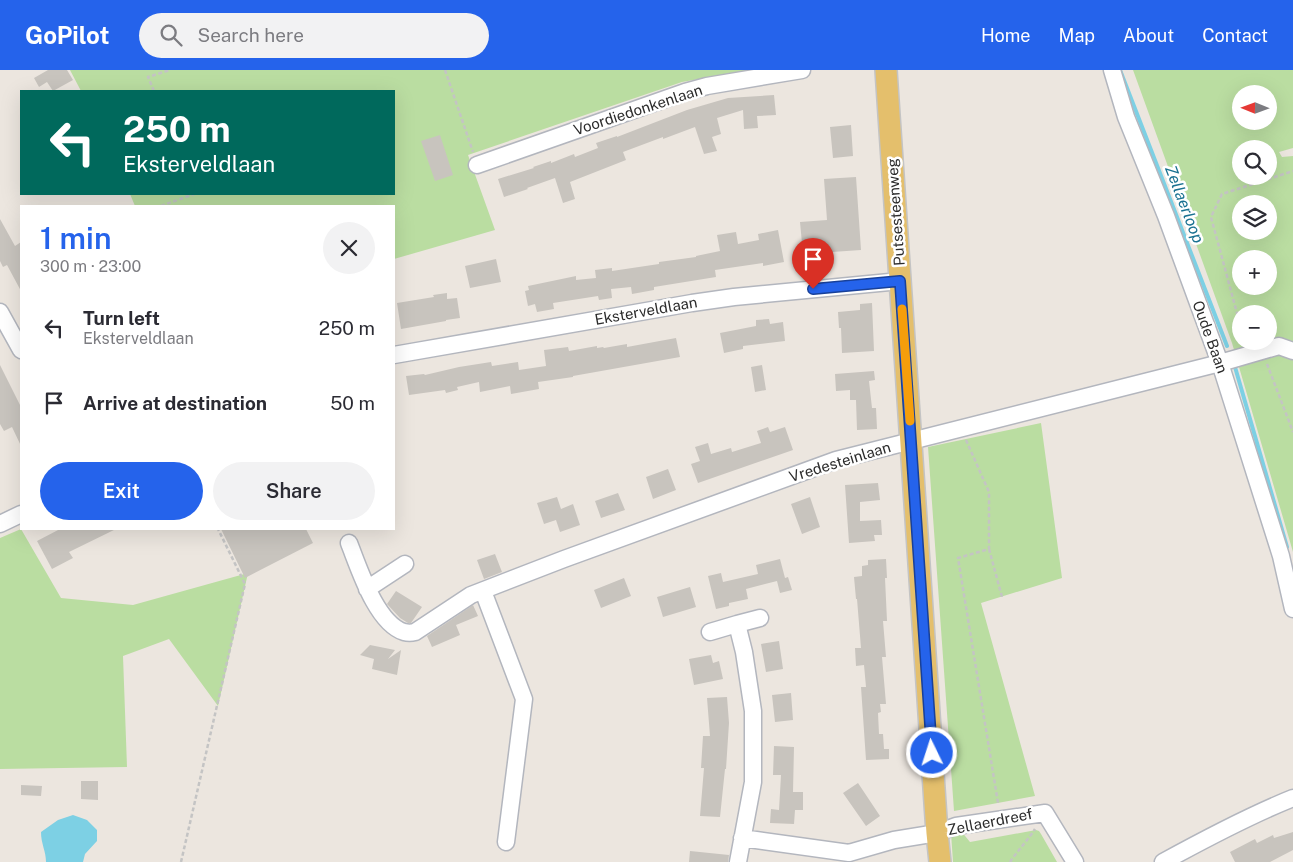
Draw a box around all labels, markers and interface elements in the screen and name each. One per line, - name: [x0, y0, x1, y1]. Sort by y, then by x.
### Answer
- search box: [139, 13, 489, 58]
- text: GoPilot: [25, 21, 109, 49]
- icon: search: [157, 21, 185, 49]
- text: Search here: [197, 24, 304, 46]
- text: Home: [981, 25, 1031, 46]
- text: Map: [1059, 25, 1095, 46]
- text: About: [1123, 25, 1174, 46]
- text: Contact: [1202, 25, 1268, 46]
- street label: Voordiedonkenlaan: [571, 81, 704, 138]
- north arrow: [1232, 85, 1278, 130]
- map controls: [1232, 85, 1277, 350]
- text: 250 m: [123, 109, 231, 150]
- icon: left: [40, 110, 105, 175]
- button: search: [1232, 140, 1277, 185]
- text: Eksterveldlaan: [123, 151, 275, 177]
- street label: Putsesteenweg: [883, 158, 908, 266]
- water label: Zellaerloop: [1161, 163, 1208, 246]
- button: layers: [1232, 195, 1277, 240]
- text: 1 min: [40, 220, 111, 256]
- button: close: [323, 222, 375, 274]
- pin: [792, 238, 834, 289]
- icon: arrive: [799, 245, 827, 273]
- button: +: [1232, 250, 1277, 295]
- text: 300 m · 23:00: [40, 257, 141, 276]
- street label: Eksterveldlaan: [593, 293, 698, 328]
- street label: Oude Baan: [1189, 298, 1231, 375]
- button: −: [1232, 305, 1277, 350]
- text: Turn left: [83, 307, 160, 329]
- icon: left: [40, 314, 68, 342]
- text: 250 m: [319, 317, 375, 339]
- text: Eksterveldlaan: [83, 329, 194, 348]
- icon: arrive: [40, 389, 68, 417]
- text: Arrive at destination: [83, 392, 267, 414]
- text: 50 m: [330, 392, 375, 414]
- street label: Vredesteinlaan: [787, 438, 893, 485]
- button: Exit: [40, 462, 203, 520]
- button: Share: [213, 462, 375, 520]
- position arrow: [905, 726, 957, 778]
- street label: Zellaerdreef: [946, 805, 1034, 838]

